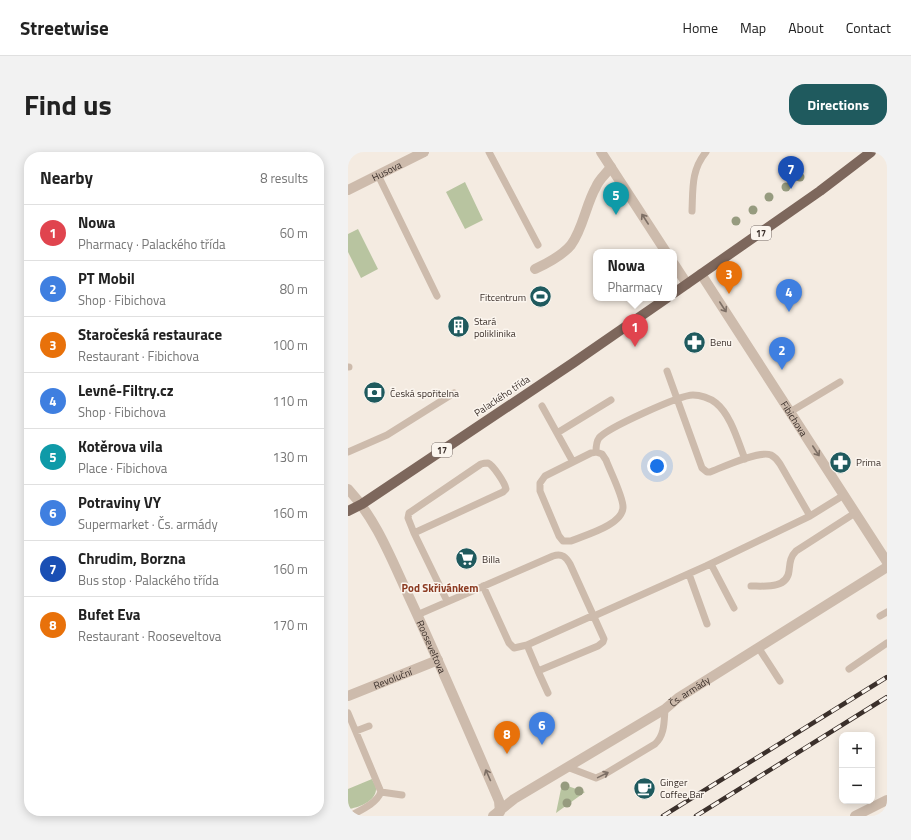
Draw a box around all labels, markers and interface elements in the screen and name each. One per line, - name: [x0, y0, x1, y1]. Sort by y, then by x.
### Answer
- text: Streetwise: [20, 13, 109, 42]
- text: Home: [683, 17, 718, 38]
- text: Map: [740, 17, 766, 38]
- text: About: [788, 17, 824, 38]
- text: Contact: [846, 17, 891, 38]
- text: Find us: [24, 83, 112, 126]
- button: Directions: [789, 84, 887, 125]
- pin: 7: [778, 156, 804, 189]
- street label: Husova: [369, 157, 404, 185]
- text: Nearby: [40, 165, 93, 191]
- text: 8 results: [260, 168, 308, 188]
- pin: 5: [603, 182, 629, 215]
- text: Nowa: [78, 211, 116, 234]
- one-way arrow: [641, 214, 649, 225]
- text: 1: [49, 223, 57, 243]
- text: 60 m: [280, 223, 308, 243]
- road number: 17: [751, 226, 771, 240]
- text: Pharmacy · Palackého třída: [78, 234, 226, 254]
- popup: [593, 249, 677, 301]
- text: Nowa: [607, 254, 645, 277]
- pin: 3: [716, 261, 742, 294]
- text: PT Mobil: [78, 267, 135, 290]
- text: Pharmacy: [607, 277, 663, 297]
- text: 2: [49, 279, 57, 299]
- text: 80 m: [280, 279, 308, 299]
- pin: 4: [776, 279, 802, 312]
- sports icon: Fitcentrum: [528, 284, 554, 310]
- text: Shop · Fibichova: [78, 290, 166, 310]
- place label: Fitcentrum: [480, 290, 526, 305]
- one-way arrow: [719, 301, 727, 313]
- building icon: Stará poliklinika: [445, 314, 471, 340]
- place label: Stará poliklinika: [474, 314, 516, 341]
- pin: 1: [622, 314, 648, 347]
- text: Staročeská restaurace: [78, 323, 222, 346]
- pharmacy icon: Benu: [682, 329, 708, 355]
- text: 3: [49, 335, 57, 355]
- text: 100 m: [272, 335, 308, 355]
- place label: Benu: [710, 335, 732, 350]
- pin: 2: [769, 337, 795, 370]
- text: Restaurant · Fibichova: [78, 346, 199, 366]
- street label: Palackého třída: [471, 372, 533, 420]
- text: Levné-Filtry.cz: [78, 379, 174, 402]
- bank icon: Česká spořitelna: [361, 380, 387, 406]
- place label: Česká spořitelna: [390, 386, 459, 401]
- text: 4: [49, 391, 57, 411]
- text: 110 m: [272, 391, 308, 411]
- street label: Fibichova: [777, 398, 811, 439]
- text: Shop · Fibichova: [78, 402, 166, 422]
- text: Kotěrova vila: [78, 435, 163, 458]
- road number: 17: [432, 443, 452, 457]
- one-way arrow: [812, 445, 820, 457]
- text: 5: [49, 447, 57, 467]
- text: 130 m: [272, 447, 308, 467]
- pharmacy icon: Prima: [828, 449, 854, 475]
- place label: Prima: [856, 455, 881, 470]
- your location: [647, 456, 667, 476]
- text: Place · Fibichova: [78, 458, 167, 478]
- text: Potraviny VY: [78, 491, 161, 514]
- text: 6: [49, 503, 57, 523]
- text: 160 m: [272, 503, 308, 523]
- text: Supermarket · Čs. armády: [78, 514, 218, 534]
- supermarket icon: Billa: [453, 546, 479, 572]
- text: Chrudim, Borzna: [78, 547, 186, 570]
- place label: Billa: [482, 552, 500, 567]
- text: 7: [49, 559, 57, 579]
- text: 160 m: [272, 559, 308, 579]
- text: Bus stop · Palackého třída: [78, 570, 219, 590]
- district label: Pod Skřivánkem: [402, 580, 478, 596]
- text: Bufet Eva: [78, 603, 141, 626]
- text: 8: [49, 615, 57, 635]
- text: 170 m: [272, 615, 308, 635]
- street label: Rooseveltova: [413, 617, 450, 676]
- text: Restaurant · Rooseveltova: [78, 626, 221, 646]
- street label: Revoluční: [371, 663, 415, 693]
- street label: Čs. armády: [665, 672, 713, 710]
- pin: 6: [529, 712, 555, 745]
- pin: 8: [494, 721, 520, 754]
- map controls: [839, 732, 875, 804]
- button: +: [839, 732, 875, 768]
- button: −: [839, 768, 875, 804]
- one-way arrow: [483, 770, 491, 782]
- one-way arrow: [597, 771, 609, 778]
- cafe icon: Ginger Coffee Bar: [632, 775, 658, 801]
- place label: Ginger Coffee Bar: [660, 775, 705, 802]

